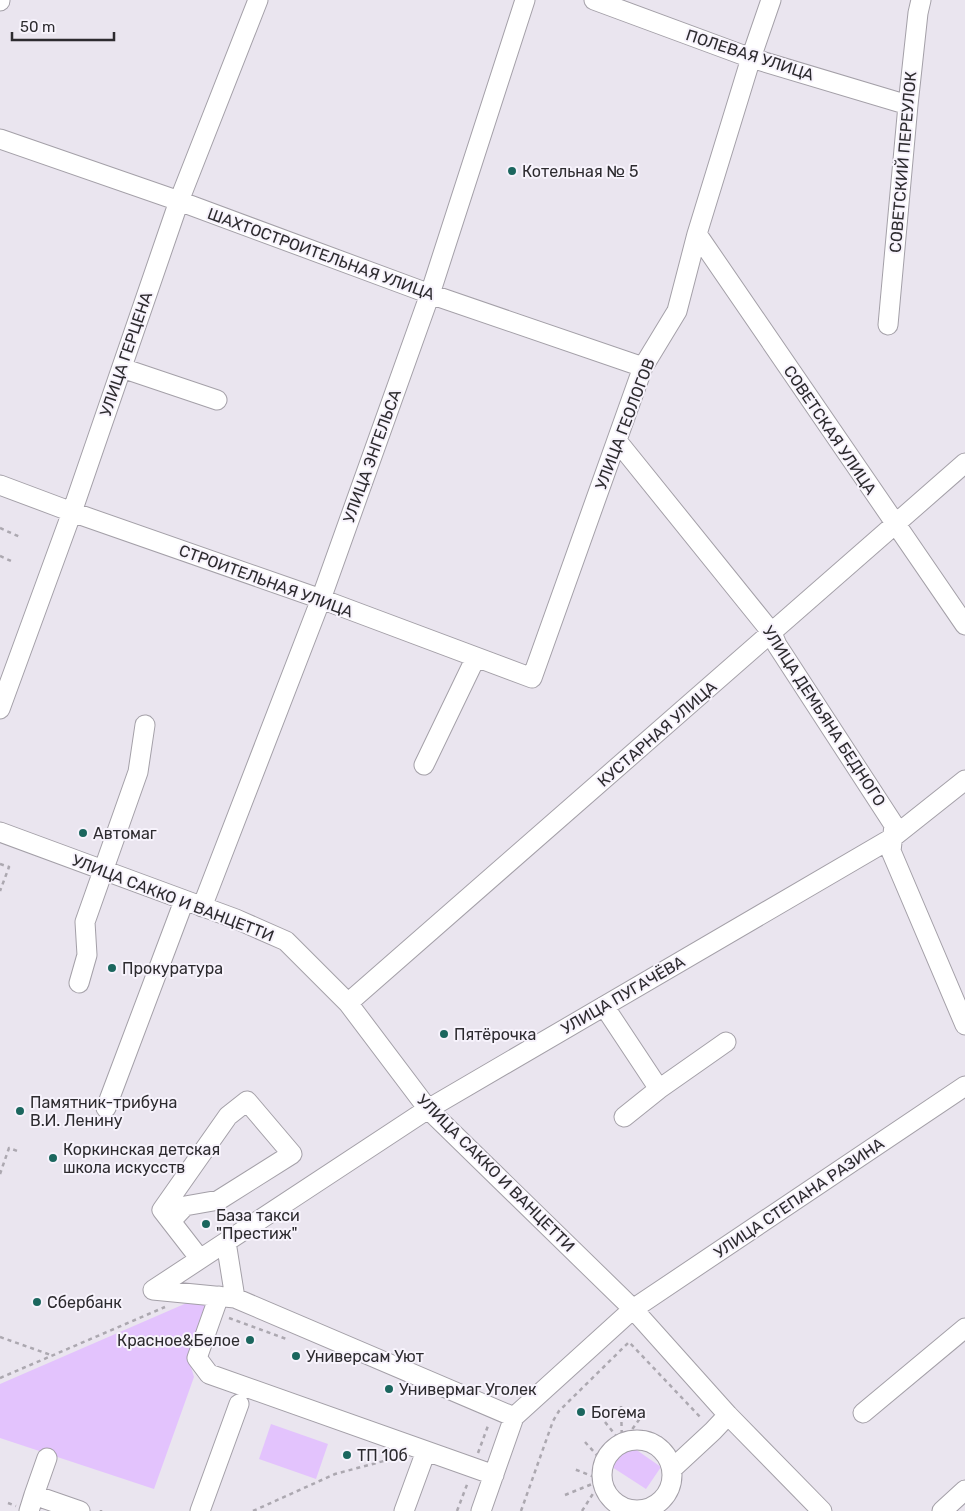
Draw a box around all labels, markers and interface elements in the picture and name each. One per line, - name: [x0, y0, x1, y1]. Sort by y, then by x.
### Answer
- scale bar: [12, 10, 115, 42]
- text: 50 m: [20, 18, 55, 36]
- street label: ПОЛЕВАЯ УЛИЦА: [684, 25, 817, 85]
- street label: СОВЕТСКИЙ ПЕРЕУЛОК: [886, 70, 920, 254]
- place label: Котельная № 5: [522, 162, 638, 181]
- marker: Котельная № 5: [506, 165, 518, 177]
- street label: ШАХТОСТРОИТЕЛЬНАЯ УЛИЦА: [205, 204, 437, 304]
- street label: УЛИЦА ГЕРЦЕНА: [96, 289, 156, 419]
- street label: УЛИЦА ГЕОЛОГОВ: [591, 356, 659, 492]
- street label: СОВЕТСКАЯ УЛИЦА: [780, 362, 880, 498]
- street label: УЛИЦА ЭНГЕЛЬСА: [339, 386, 405, 525]
- street label: СТРОИТЕЛЬНАЯ УЛИЦА: [176, 541, 356, 621]
- street label: УЛИЦА ДЕМЬЯНА БЕДНОГО: [759, 622, 889, 810]
- street label: КУСТАРНАЯ УЛИЦА: [594, 677, 721, 791]
- place label: Автомаг: [93, 824, 157, 843]
- marker: Автомаг: [77, 827, 89, 839]
- street label: УЛИЦА САККО И ВАНЦЕТТИ: [69, 851, 277, 945]
- street label: УЛИЦА ПУГАЧЁВА: [558, 952, 689, 1038]
- place label: Прокуратура: [122, 959, 223, 978]
- marker: Прокуратура: [106, 962, 118, 974]
- place label: Пятёрочка: [454, 1025, 536, 1044]
- marker: Пятёрочка: [438, 1028, 450, 1040]
- street label: УЛИЦА САККО И ВАНЦЕТТИ: [413, 1090, 579, 1256]
- place label: Памятник-трибуна В.И. Ленину: [30, 1093, 177, 1130]
- marker: Памятник-трибуна В.И. Ленину: [14, 1105, 26, 1117]
- street label: УЛИЦА СТЕПАНА РАЗИНА: [710, 1134, 888, 1262]
- place label: Коркинская детская школа искусств: [63, 1140, 220, 1177]
- marker: Коркинская детская школа искусств: [47, 1152, 59, 1164]
- place label: База такси "Престиж": [216, 1206, 300, 1243]
- marker: База такси "Престиж": [200, 1218, 212, 1230]
- place label: Сбербанк: [47, 1293, 122, 1312]
- marker: Сбербанк: [31, 1296, 43, 1308]
- place label: Красное&Белое: [117, 1331, 240, 1350]
- marker: Красное&Белое: [244, 1334, 256, 1346]
- place label: Универсам Уют: [306, 1347, 424, 1366]
- marker: Универсам Уют: [290, 1350, 302, 1362]
- place label: Универмаг Уголек: [399, 1380, 537, 1399]
- marker: Универмаг Уголек: [383, 1383, 395, 1395]
- place label: Богема: [591, 1403, 646, 1422]
- marker: Богема: [575, 1406, 587, 1418]
- place label: ТП 10б: [357, 1446, 408, 1465]
- marker: ТП 10б: [341, 1449, 353, 1461]

